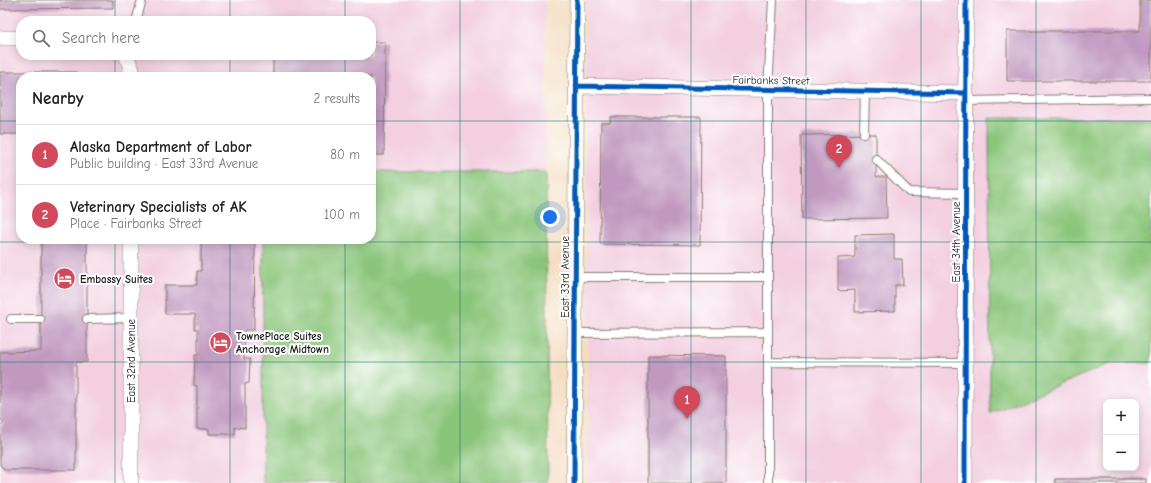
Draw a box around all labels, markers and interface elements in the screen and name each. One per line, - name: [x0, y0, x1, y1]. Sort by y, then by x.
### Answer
- search box: [16, 16, 376, 60]
- icon: search: [30, 27, 52, 49]
- text: Search here: [62, 29, 140, 47]
- street label: Fairbanks Street: [732, 73, 810, 88]
- text: Nearby: [32, 89, 83, 108]
- text: 2 results: [313, 91, 360, 106]
- pin: 2: [826, 135, 852, 168]
- text: Alaska Department of Labor: [70, 138, 252, 156]
- text: 1: [42, 147, 48, 162]
- text: 80 m: [330, 147, 360, 162]
- text: Public building · East 33rd Avenue: [70, 156, 258, 171]
- text: Veterinary Specialists of AK: [70, 198, 247, 216]
- street label: East 34th Avenue: [950, 201, 963, 282]
- text: 2: [42, 207, 48, 222]
- text: 100 m: [324, 207, 360, 222]
- your location: [540, 207, 560, 227]
- text: Place · Fairbanks Street: [70, 216, 202, 231]
- street label: East 33rd Avenue: [559, 236, 572, 318]
- hotel icon: Embassy Suites: [51, 266, 77, 292]
- place label: Embassy Suites: [80, 273, 153, 286]
- street label: East 32nd Avenue: [125, 318, 138, 403]
- hotel icon: TownePlace Suites Anchorage Midtown: [208, 329, 234, 355]
- place label: TownePlace Suites Anchorage Midtown: [236, 330, 329, 356]
- pin: 1: [674, 386, 700, 419]
- map controls: [1103, 399, 1139, 471]
- button: +: [1103, 399, 1139, 435]
- button: −: [1103, 435, 1139, 471]

